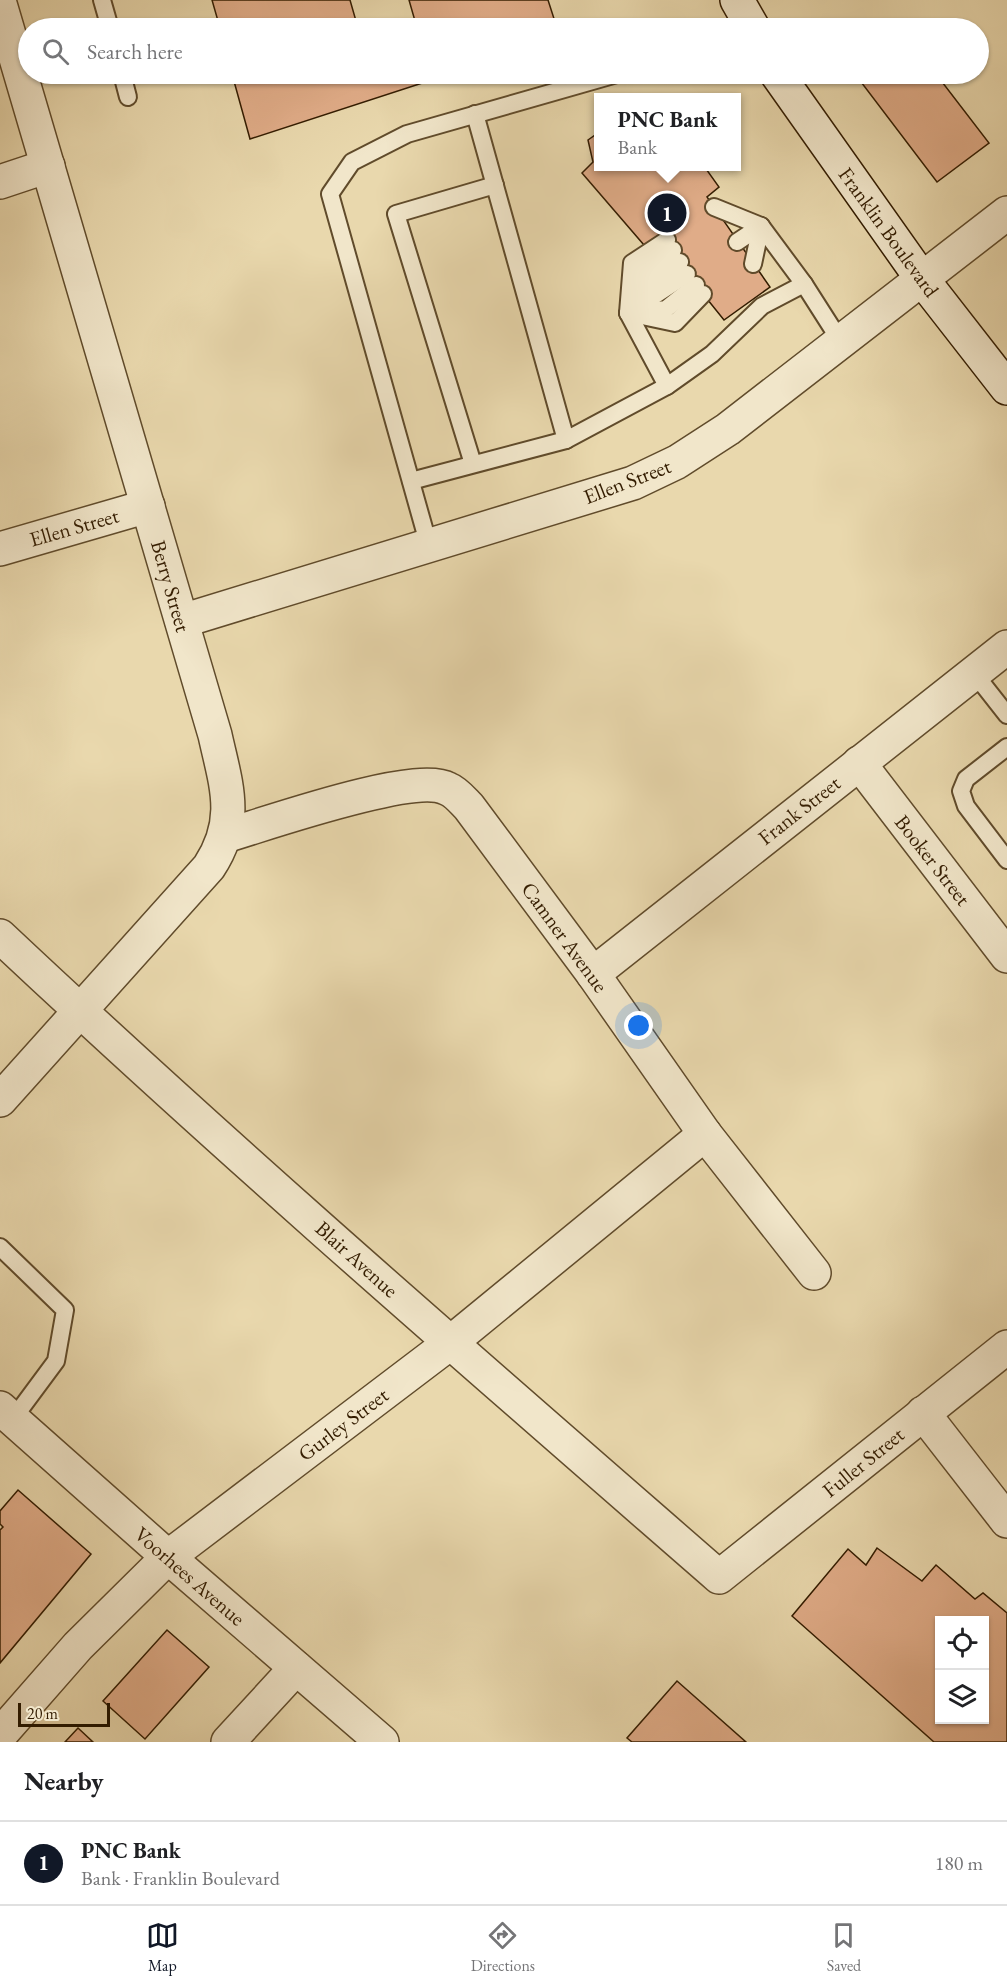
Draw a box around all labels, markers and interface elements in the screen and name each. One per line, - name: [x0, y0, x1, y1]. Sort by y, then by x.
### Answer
- search box: [18, 18, 989, 84]
- icon: search: [39, 35, 72, 68]
- text: Search here: [87, 37, 182, 66]
- popup: [594, 93, 741, 171]
- text: PNC Bank: [618, 105, 717, 134]
- text: Bank: [618, 134, 657, 160]
- street label: Franklin Boulevard: [833, 162, 946, 303]
- pin: 1: [648, 190, 686, 236]
- street label: Ellen Street: [579, 452, 675, 510]
- street label: Ellen Street: [26, 501, 122, 553]
- street label: Berry Street: [145, 537, 197, 635]
- street label: Frank Street: [752, 769, 846, 851]
- street label: Booker Street: [889, 809, 977, 911]
- street label: Camner Avenue: [516, 876, 614, 998]
- your location: [624, 1011, 653, 1040]
- street label: Blair Avenue: [310, 1215, 404, 1303]
- street label: Gurley Street: [292, 1381, 394, 1467]
- street label: Fuller Street: [817, 1421, 910, 1503]
- street label: Voorhees Avenue: [129, 1521, 251, 1631]
- map controls: [935, 1616, 989, 1724]
- button: locate: [935, 1616, 989, 1670]
- button: layers: [935, 1670, 989, 1724]
- scale bar: [18, 1700, 110, 1728]
- text: 20 m: [27, 1703, 58, 1724]
- text: Nearby: [24, 1764, 104, 1798]
- text: PNC Bank: [81, 1836, 181, 1865]
- text: 1: [38, 1850, 49, 1876]
- text: 180 m: [935, 1850, 983, 1876]
- text: Bank · Franklin Boulevard: [81, 1865, 280, 1891]
- tab: Map: [146, 1919, 179, 1976]
- tab: Directions: [471, 1919, 535, 1976]
- tab: Saved: [827, 1919, 861, 1976]

